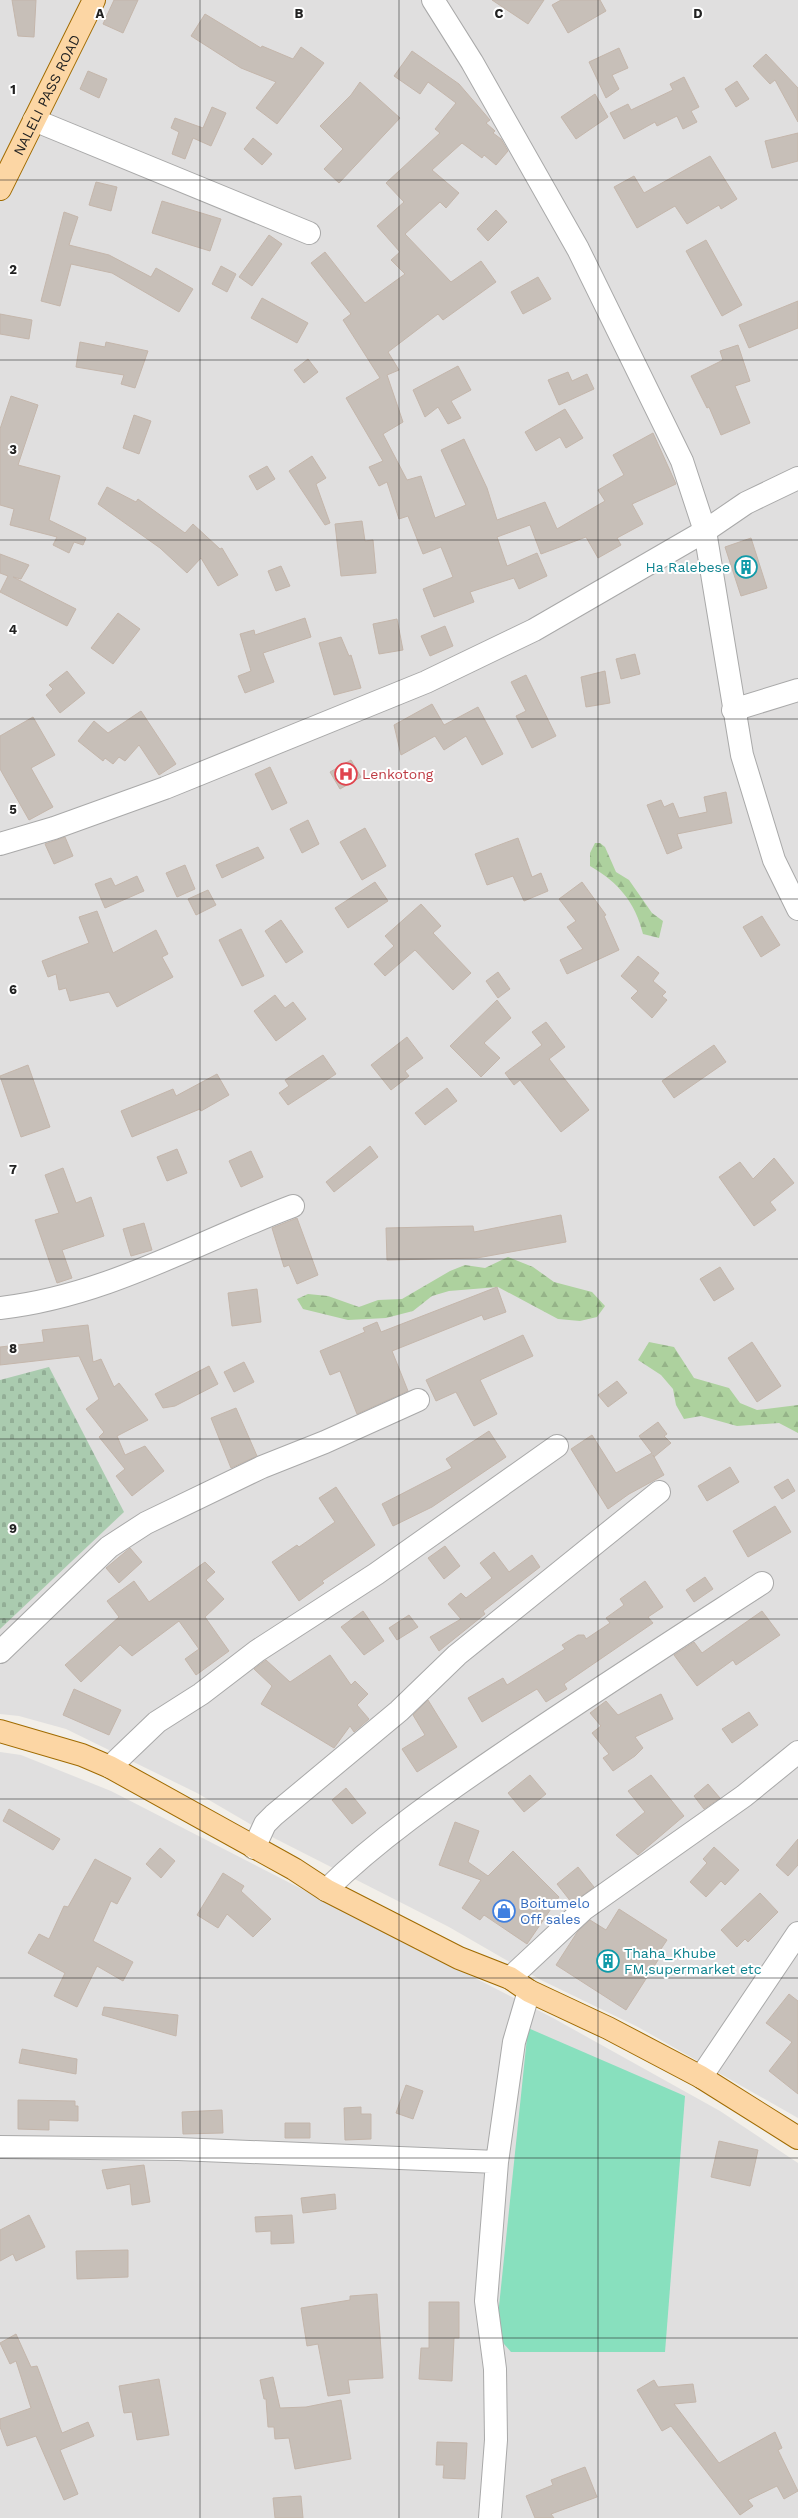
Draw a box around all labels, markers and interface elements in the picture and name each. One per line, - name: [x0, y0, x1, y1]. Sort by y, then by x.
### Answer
- text: A: [96, 6, 105, 21]
- text: B: [295, 6, 304, 21]
- text: C: [495, 6, 504, 21]
- text: D: [693, 6, 703, 21]
- street label: NALELI PASS ROAD: [10, 32, 83, 158]
- text: 1: [10, 82, 16, 97]
- text: 2: [9, 262, 17, 277]
- text: 3: [9, 442, 17, 457]
- building icon: Ha Ralebese: [733, 554, 759, 580]
- place label: Ha Ralebese: [646, 559, 730, 575]
- text: 4: [9, 622, 18, 637]
- hospital icon: Lenkotong: [333, 761, 359, 787]
- place label: Lenkotong: [362, 766, 434, 782]
- text: 5: [9, 802, 17, 817]
- text: 6: [9, 982, 17, 997]
- text: 7: [9, 1162, 17, 1177]
- text: 8: [9, 1341, 17, 1356]
- text: 9: [9, 1521, 17, 1536]
- place label: Boitumelo Off sales: [520, 1895, 590, 1927]
- shop icon: Boitumelo Off sales: [491, 1898, 517, 1924]
- place label: Thaha_Khube FM,supermarket etc: [624, 1945, 762, 1977]
- building icon: Thaha_Khube FM,supermarket etc: [595, 1948, 621, 1974]

